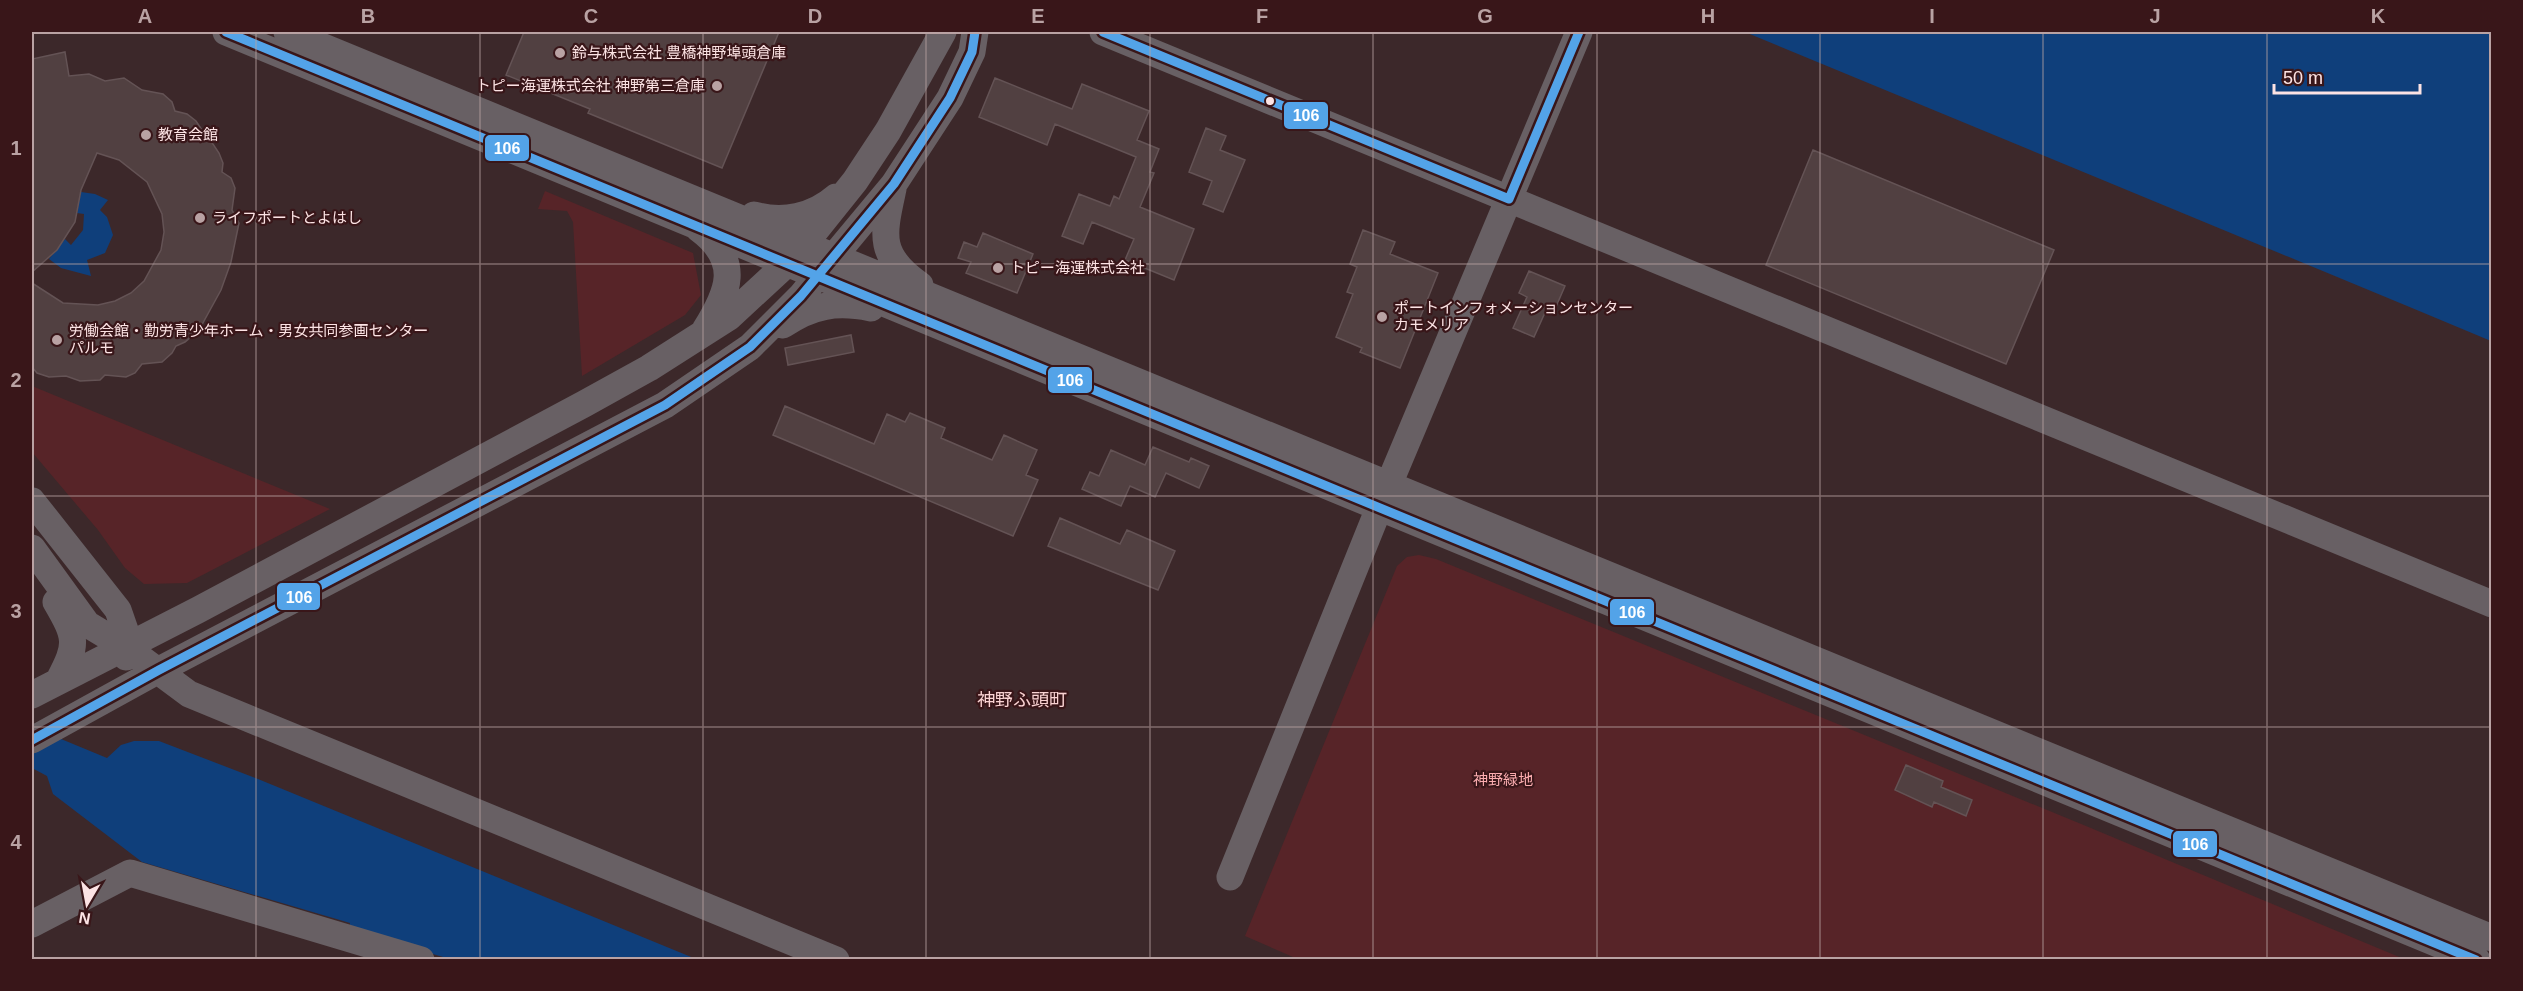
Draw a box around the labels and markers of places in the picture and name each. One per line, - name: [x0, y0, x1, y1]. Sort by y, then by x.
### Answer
- place label: 鈴与株式会社 豊橋神野埠頭倉庫: [572, 44, 786, 61]
- marker: 鈴与株式会社 豊橋神野埠頭倉庫: [553, 46, 567, 60]
- place label: トピー海運株式会社 神野第三倉庫: [476, 77, 705, 94]
- marker: トピー海運株式会社 神野第三倉庫: [710, 79, 724, 93]
- unlabelled marker: [1264, 95, 1276, 107]
- place label: 教育会館: [158, 126, 218, 143]
- marker: 教育会館: [139, 128, 153, 142]
- place label: ライフポートとよはし: [212, 209, 362, 226]
- marker: ライフポートとよはし: [193, 211, 207, 225]
- place label: トピー海運株式会社: [1010, 259, 1145, 276]
- marker: トピー海運株式会社: [991, 261, 1005, 275]
- place label: ポートインフォメーションセンター カモメリア: [1394, 299, 1633, 333]
- marker: ポートインフォメーションセンター カモメリア: [1375, 310, 1389, 324]
- place label: 労働会館・勤労青少年ホーム・男女共同参画センター パルモ: [69, 322, 429, 356]
- marker: 労働会館・勤労青少年ホーム・男女共同参画センター パルモ: [50, 333, 64, 347]

